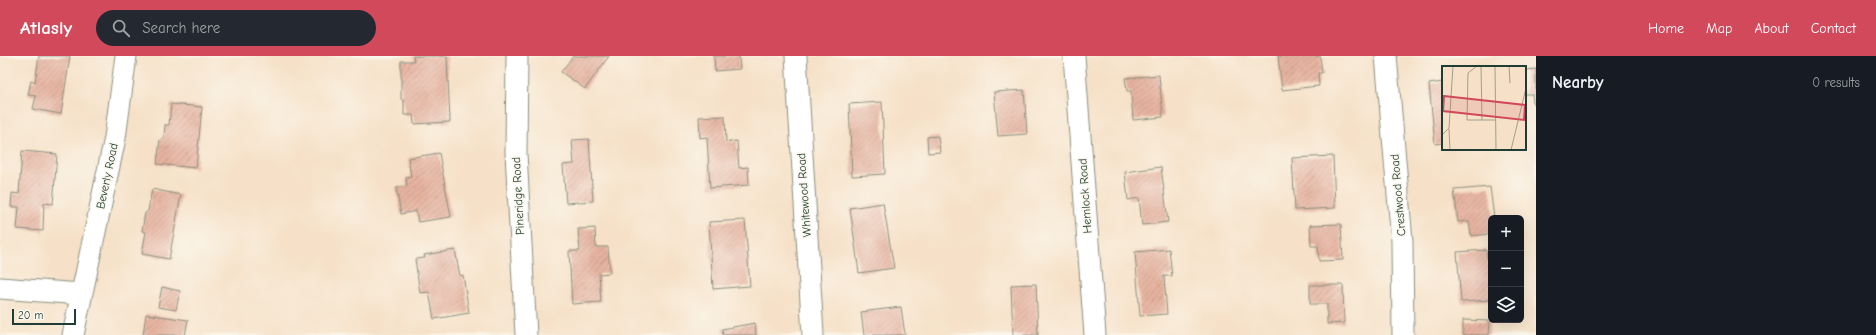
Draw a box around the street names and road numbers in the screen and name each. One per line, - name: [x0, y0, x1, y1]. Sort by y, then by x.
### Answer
- street label: Beverly Road: [93, 142, 121, 210]
- street label: Whitewood Road: [794, 152, 814, 238]
- street label: Crestwood Road: [1387, 153, 1409, 237]
- street label: Pineridge Road: [509, 157, 527, 235]
- street label: Hemlock Road: [1075, 158, 1095, 234]

